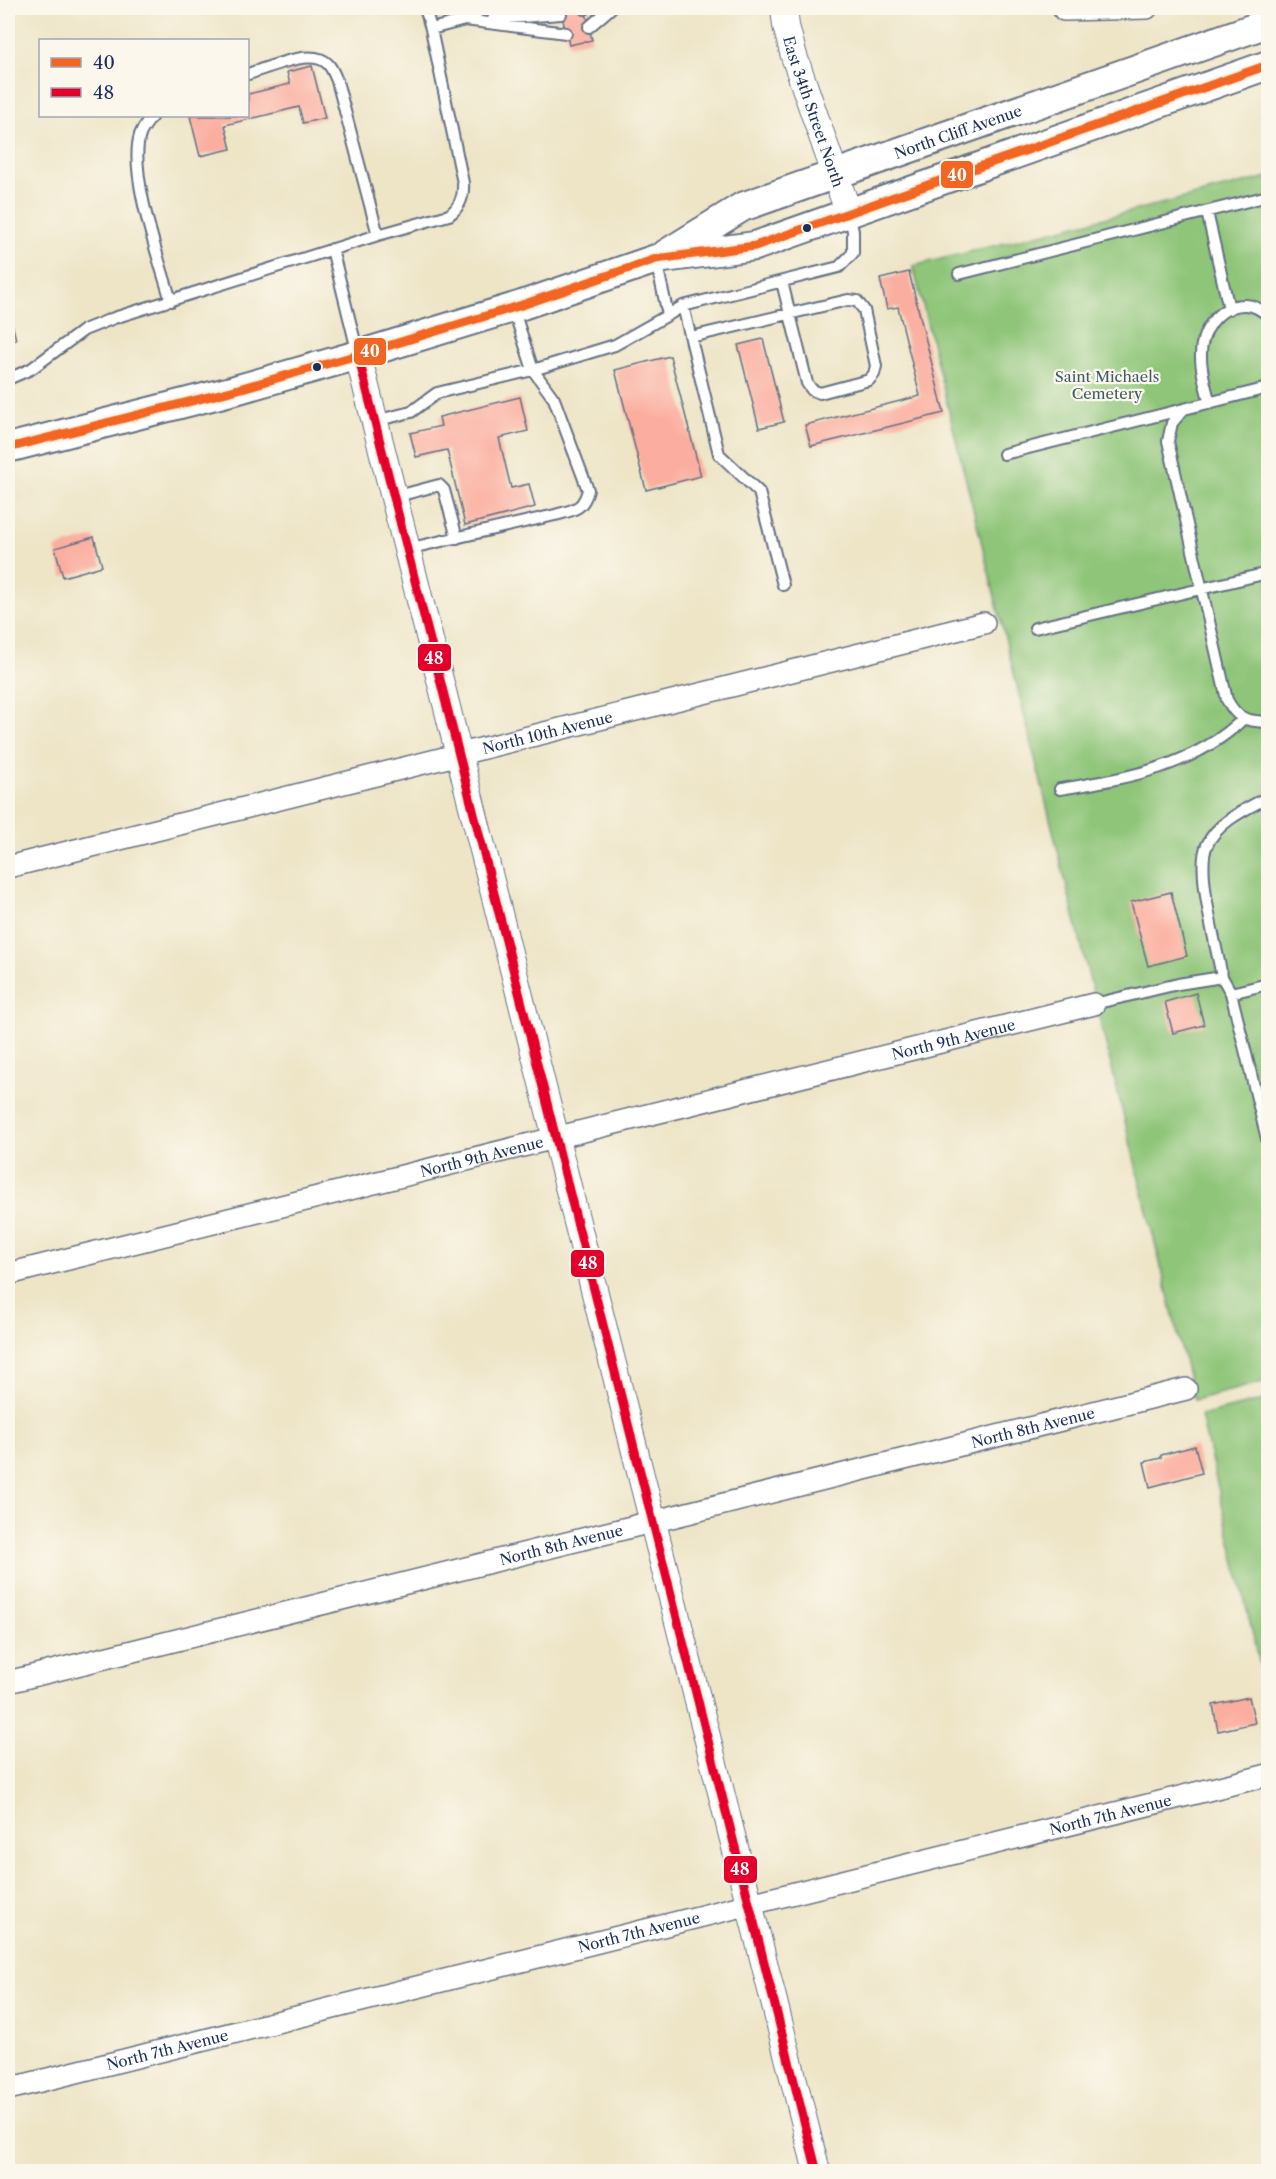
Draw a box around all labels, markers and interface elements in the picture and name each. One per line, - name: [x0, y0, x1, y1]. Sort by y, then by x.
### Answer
- street label: East 34th Street North: [780, 34, 849, 190]
- legend: [39, 39, 249, 117]
- text: 40: [93, 52, 115, 74]
- text: 48: [93, 82, 114, 104]
- street label: North Cliff Avenue: [891, 100, 1024, 163]
- line badge: 40: [940, 160, 974, 189]
- text: 40: [947, 165, 967, 185]
- unlabelled marker: [801, 222, 813, 234]
- line badge: 40: [353, 337, 387, 366]
- text: 40: [360, 341, 380, 361]
- unlabelled marker: [311, 361, 323, 373]
- park label: Saint Michaels Cemetery: [1055, 367, 1159, 403]
- line badge: 48: [417, 643, 452, 672]
- text: 48: [424, 648, 444, 668]
- street label: North 10th Avenue: [480, 707, 614, 758]
- street label: North 9th Avenue: [890, 1015, 1017, 1063]
- street label: North 9th Avenue: [418, 1132, 545, 1181]
- line badge: 48: [570, 1249, 605, 1278]
- text: 48: [578, 1253, 598, 1273]
- street label: North 8th Avenue: [969, 1403, 1096, 1452]
- street label: North 8th Avenue: [497, 1520, 625, 1569]
- street label: North 7th Avenue: [1047, 1790, 1173, 1839]
- line badge: 48: [723, 1855, 758, 1884]
- text: 48: [730, 1859, 750, 1879]
- street label: North 7th Avenue: [576, 1907, 702, 1956]
- street label: North 7th Avenue: [104, 2025, 230, 2074]

